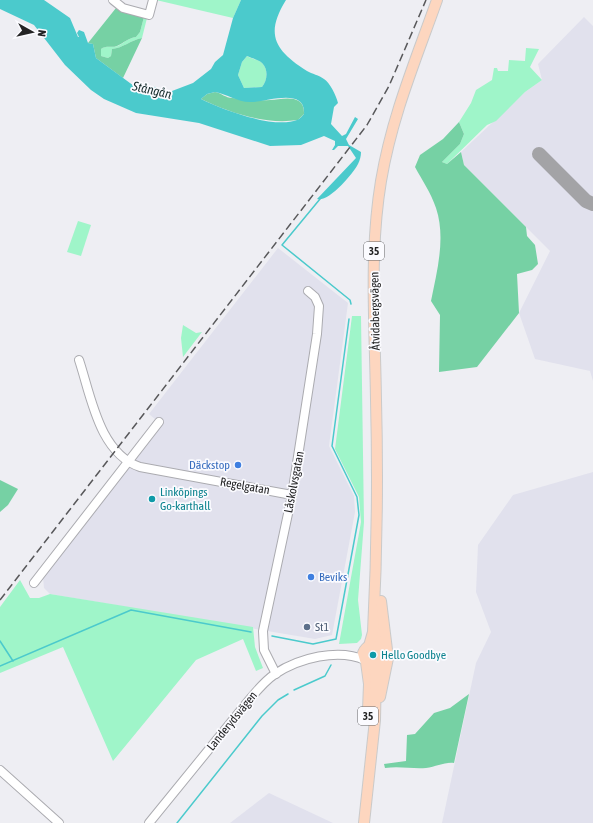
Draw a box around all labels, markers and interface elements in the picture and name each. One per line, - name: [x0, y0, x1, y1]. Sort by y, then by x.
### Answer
- north arrow: [12, 12, 52, 52]
- text: N: [36, 29, 48, 37]
- water label: Stångån: [130, 78, 174, 102]
- road number: 35: [364, 242, 384, 260]
- street label: Åtvidabergsvägen: [367, 272, 383, 350]
- street label: Låskolvsgatan: [281, 450, 307, 514]
- place label: Däckstop: [189, 458, 230, 472]
- marker: Däckstop: [233, 460, 243, 470]
- street label: Regelgatan: [219, 475, 271, 497]
- place label: Linköpings Go-karthall: [160, 485, 211, 513]
- marker: Linköpings Go-karthall: [147, 494, 157, 504]
- place label: Beviks: [319, 570, 347, 584]
- marker: Beviks: [306, 572, 316, 582]
- place label: St1: [315, 620, 329, 634]
- marker: St1: [302, 622, 312, 632]
- place label: Hello Goodbye: [381, 648, 446, 662]
- marker: Hello Goodbye: [368, 650, 378, 660]
- street label: Landerydsvägen: [204, 689, 260, 753]
- road number: 35: [358, 707, 378, 725]

